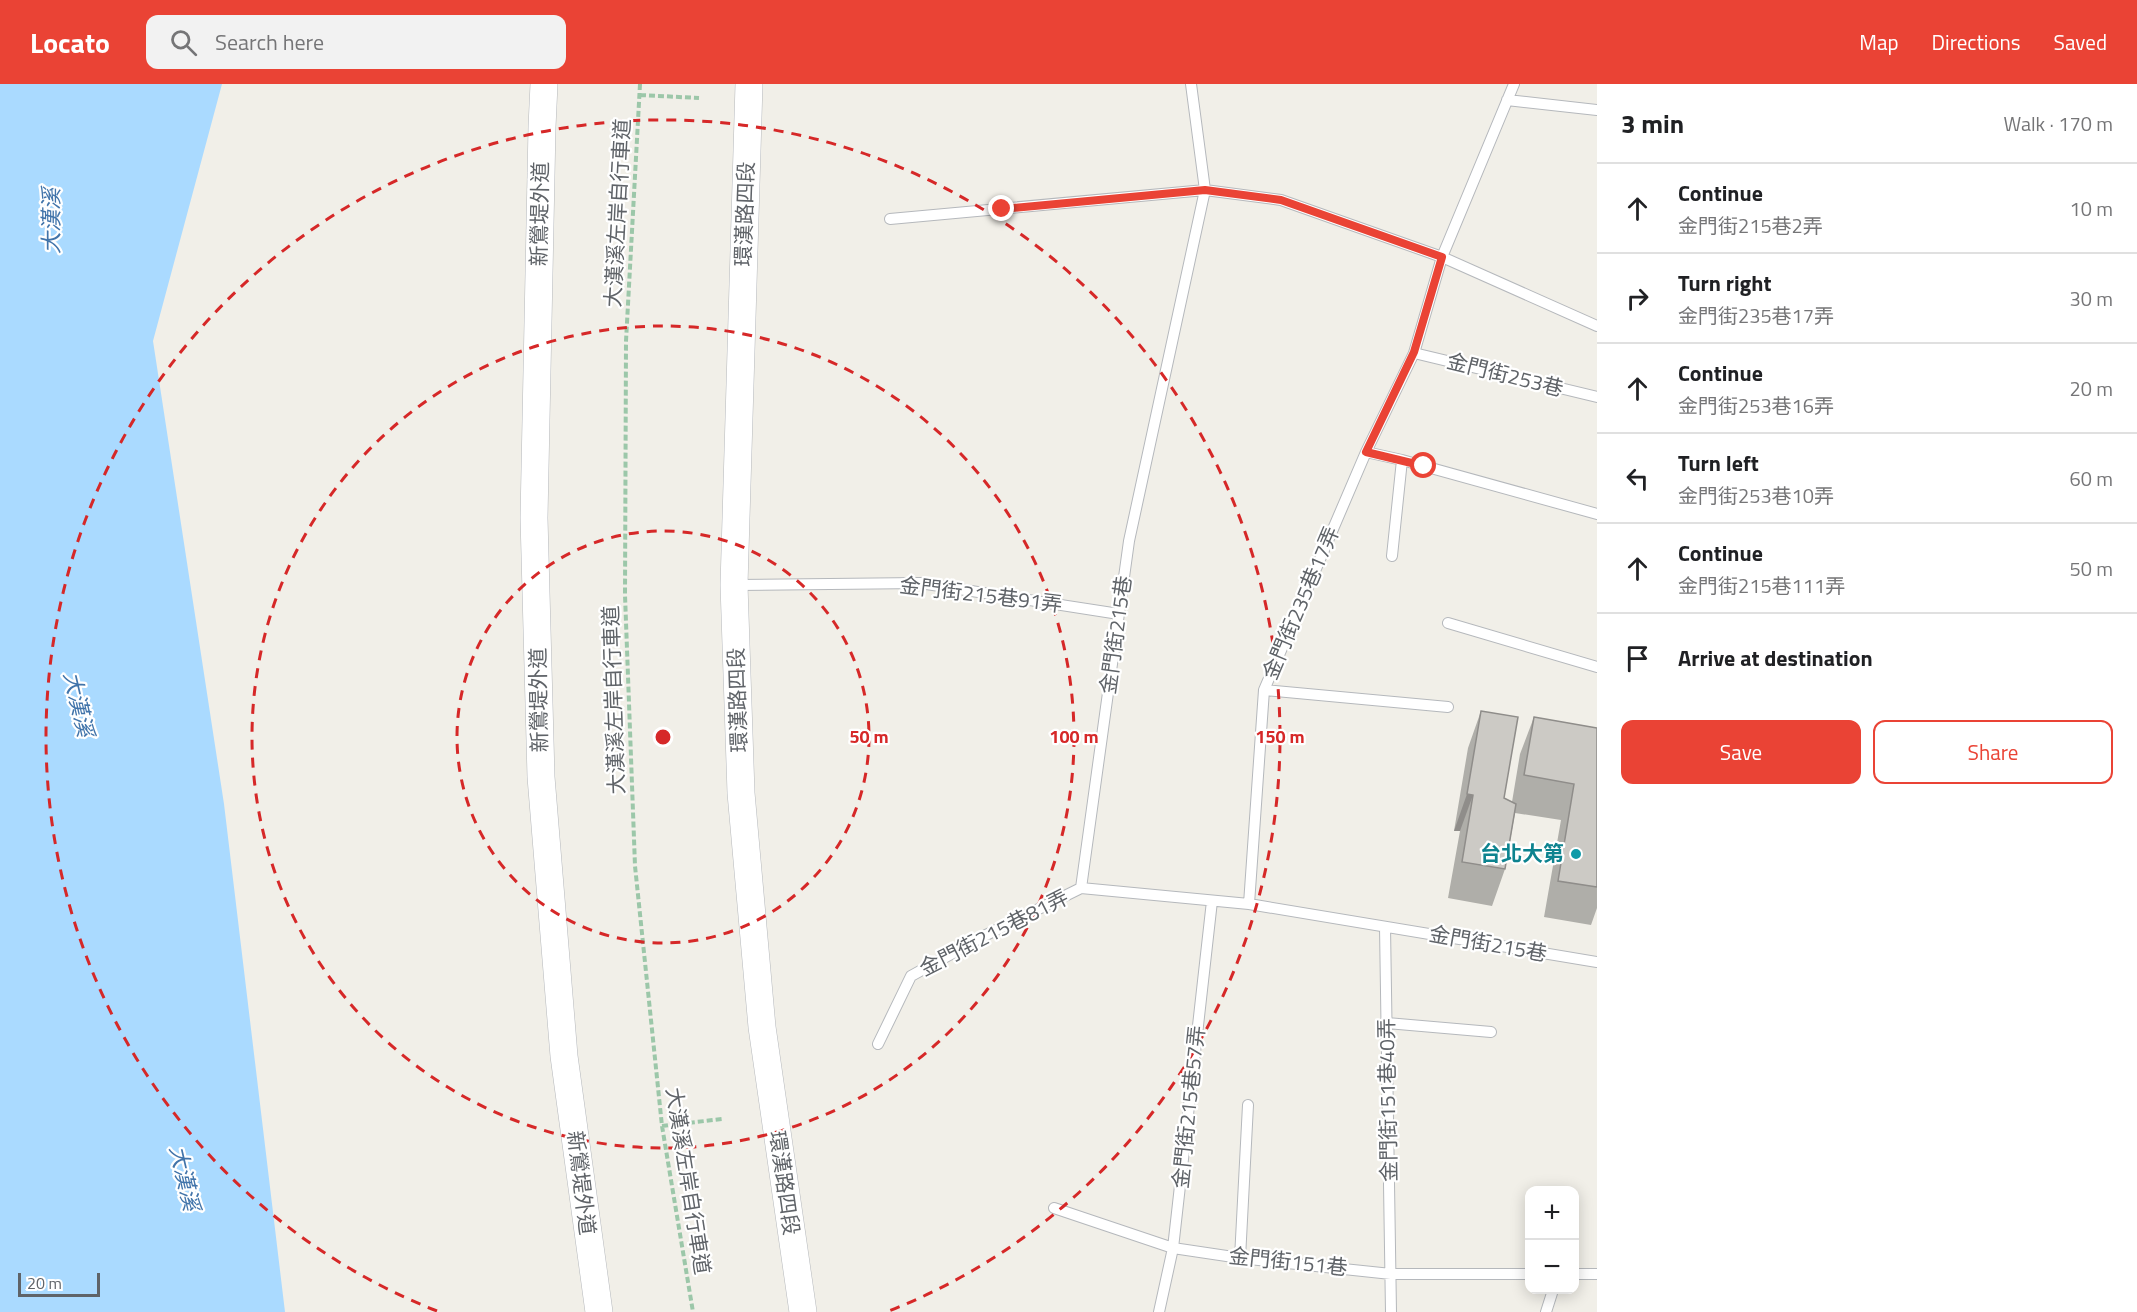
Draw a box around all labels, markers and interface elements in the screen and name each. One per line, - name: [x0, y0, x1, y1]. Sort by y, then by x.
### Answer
- search box: [146, 15, 566, 69]
- text: Locato: [30, 21, 110, 64]
- text: Search here: [215, 25, 324, 59]
- icon: search: [167, 26, 200, 59]
- text: Map: [1859, 26, 1899, 58]
- text: Directions: [1932, 26, 2021, 58]
- text: Saved: [2054, 26, 2107, 58]
- text: 3 min: [1621, 104, 1684, 143]
- text: Walk · 170 m: [2004, 108, 2113, 139]
- street label: 大漢溪左岸自行車道: [596, 118, 638, 308]
- street label: 新鶯堤外道: [522, 161, 556, 267]
- street label: 環漢路四段: [726, 161, 762, 267]
- text: Continue: [1678, 176, 1763, 210]
- water label: 大漢溪: [34, 185, 68, 254]
- icon: ahead: [1621, 192, 1654, 225]
- text: 10 m: [2069, 193, 2113, 224]
- route end: [988, 195, 1014, 221]
- text: 金門街215巷2弄: [1678, 210, 1823, 241]
- text: Turn right: [1678, 266, 1772, 300]
- icon: right: [1621, 282, 1654, 315]
- text: 30 m: [2069, 283, 2113, 314]
- text: 金門街235巷17弄: [1678, 300, 1834, 331]
- street label: 金門街253巷: [1444, 344, 1567, 404]
- text: Continue: [1678, 356, 1763, 390]
- icon: ahead: [1621, 372, 1654, 405]
- text: 20 m: [2069, 373, 2113, 404]
- text: 金門街253巷16弄: [1678, 390, 1834, 421]
- text: Turn left: [1678, 446, 1759, 480]
- route start: [1410, 452, 1436, 478]
- icon: left: [1621, 462, 1654, 495]
- text: 60 m: [2069, 463, 2113, 494]
- text: 金門街253巷10弄: [1678, 480, 1834, 511]
- street label: 金門街235巷17弄: [1253, 521, 1347, 684]
- text: Continue: [1678, 536, 1763, 570]
- icon: ahead: [1621, 552, 1654, 585]
- text: 50 m: [2069, 553, 2113, 584]
- street label: 金門街215巷91弄: [898, 568, 1064, 620]
- text: 金門街215巷111弄: [1678, 570, 1845, 601]
- street label: 金門街215巷: [1091, 574, 1139, 696]
- street label: 大漢溪左岸自行車道: [594, 605, 632, 795]
- text: Arrive at destination: [1678, 641, 1873, 675]
- icon: arrive: [1621, 642, 1654, 675]
- street label: 新鶯堤外道: [521, 647, 555, 753]
- street label: 環漢路四段: [719, 647, 755, 753]
- water label: 大漢溪: [55, 668, 104, 743]
- button: Save: [1621, 720, 1861, 784]
- button: Share: [1873, 720, 2113, 784]
- text: 50 m: [849, 723, 889, 750]
- text: 100 m: [1049, 723, 1099, 750]
- text: 150 m: [1255, 723, 1305, 750]
- centre of rings: [653, 727, 673, 747]
- place label: 台北大第: [1480, 837, 1564, 869]
- marker: 台北大第: [1569, 847, 1583, 861]
- street label: 金門街215巷81弄: [913, 881, 1074, 984]
- street label: 金門街215巷: [1427, 917, 1550, 969]
- street label: 金門街151巷40弄: [1370, 1018, 1404, 1182]
- street label: 金門街215巷57弄: [1164, 1024, 1212, 1190]
- street label: 大漢溪左岸自行車道: [658, 1085, 720, 1277]
- street label: 新鶯堤外道: [560, 1129, 604, 1237]
- street label: 環漢路四段: [762, 1129, 808, 1237]
- water label: 大漢溪: [161, 1142, 210, 1217]
- map controls: [1525, 1186, 1579, 1294]
- button: +: [1525, 1186, 1579, 1240]
- street label: 金門街151巷: [1227, 1239, 1349, 1283]
- button: −: [1525, 1240, 1579, 1294]
- scale bar: [18, 1270, 100, 1298]
- text: 20 m: [27, 1271, 62, 1295]

